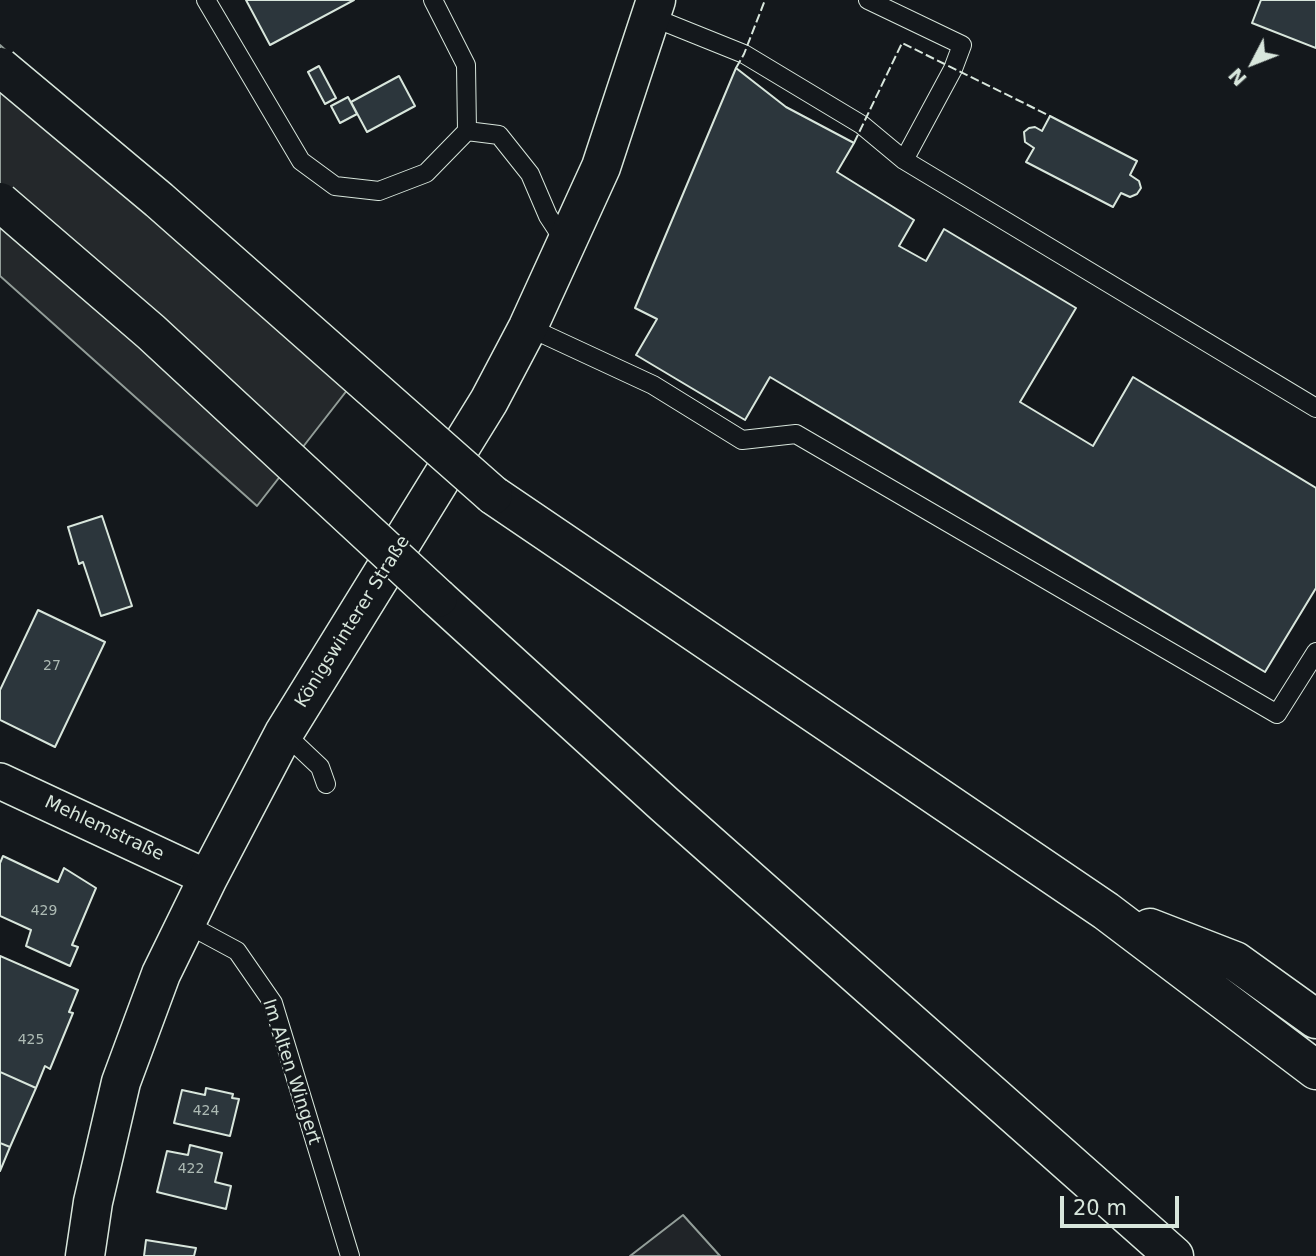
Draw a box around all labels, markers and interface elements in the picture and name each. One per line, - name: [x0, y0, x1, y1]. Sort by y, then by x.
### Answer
- north arrow: [1218, 28, 1288, 98]
- text: N: [1224, 64, 1251, 90]
- street label: Königswinterer Straße: [291, 532, 415, 712]
- house number: 27: [43, 658, 61, 674]
- street label: Mehlemstraße: [41, 792, 167, 866]
- house number: 429: [31, 903, 57, 919]
- street label: Im Alten Wingert: [257, 996, 325, 1148]
- house number: 425: [18, 1032, 44, 1048]
- house number: 424: [193, 1103, 219, 1119]
- house number: 422: [178, 1161, 204, 1177]
- scale bar: [1064, 1182, 1183, 1226]
- text: 20 m: [1073, 1196, 1127, 1220]

